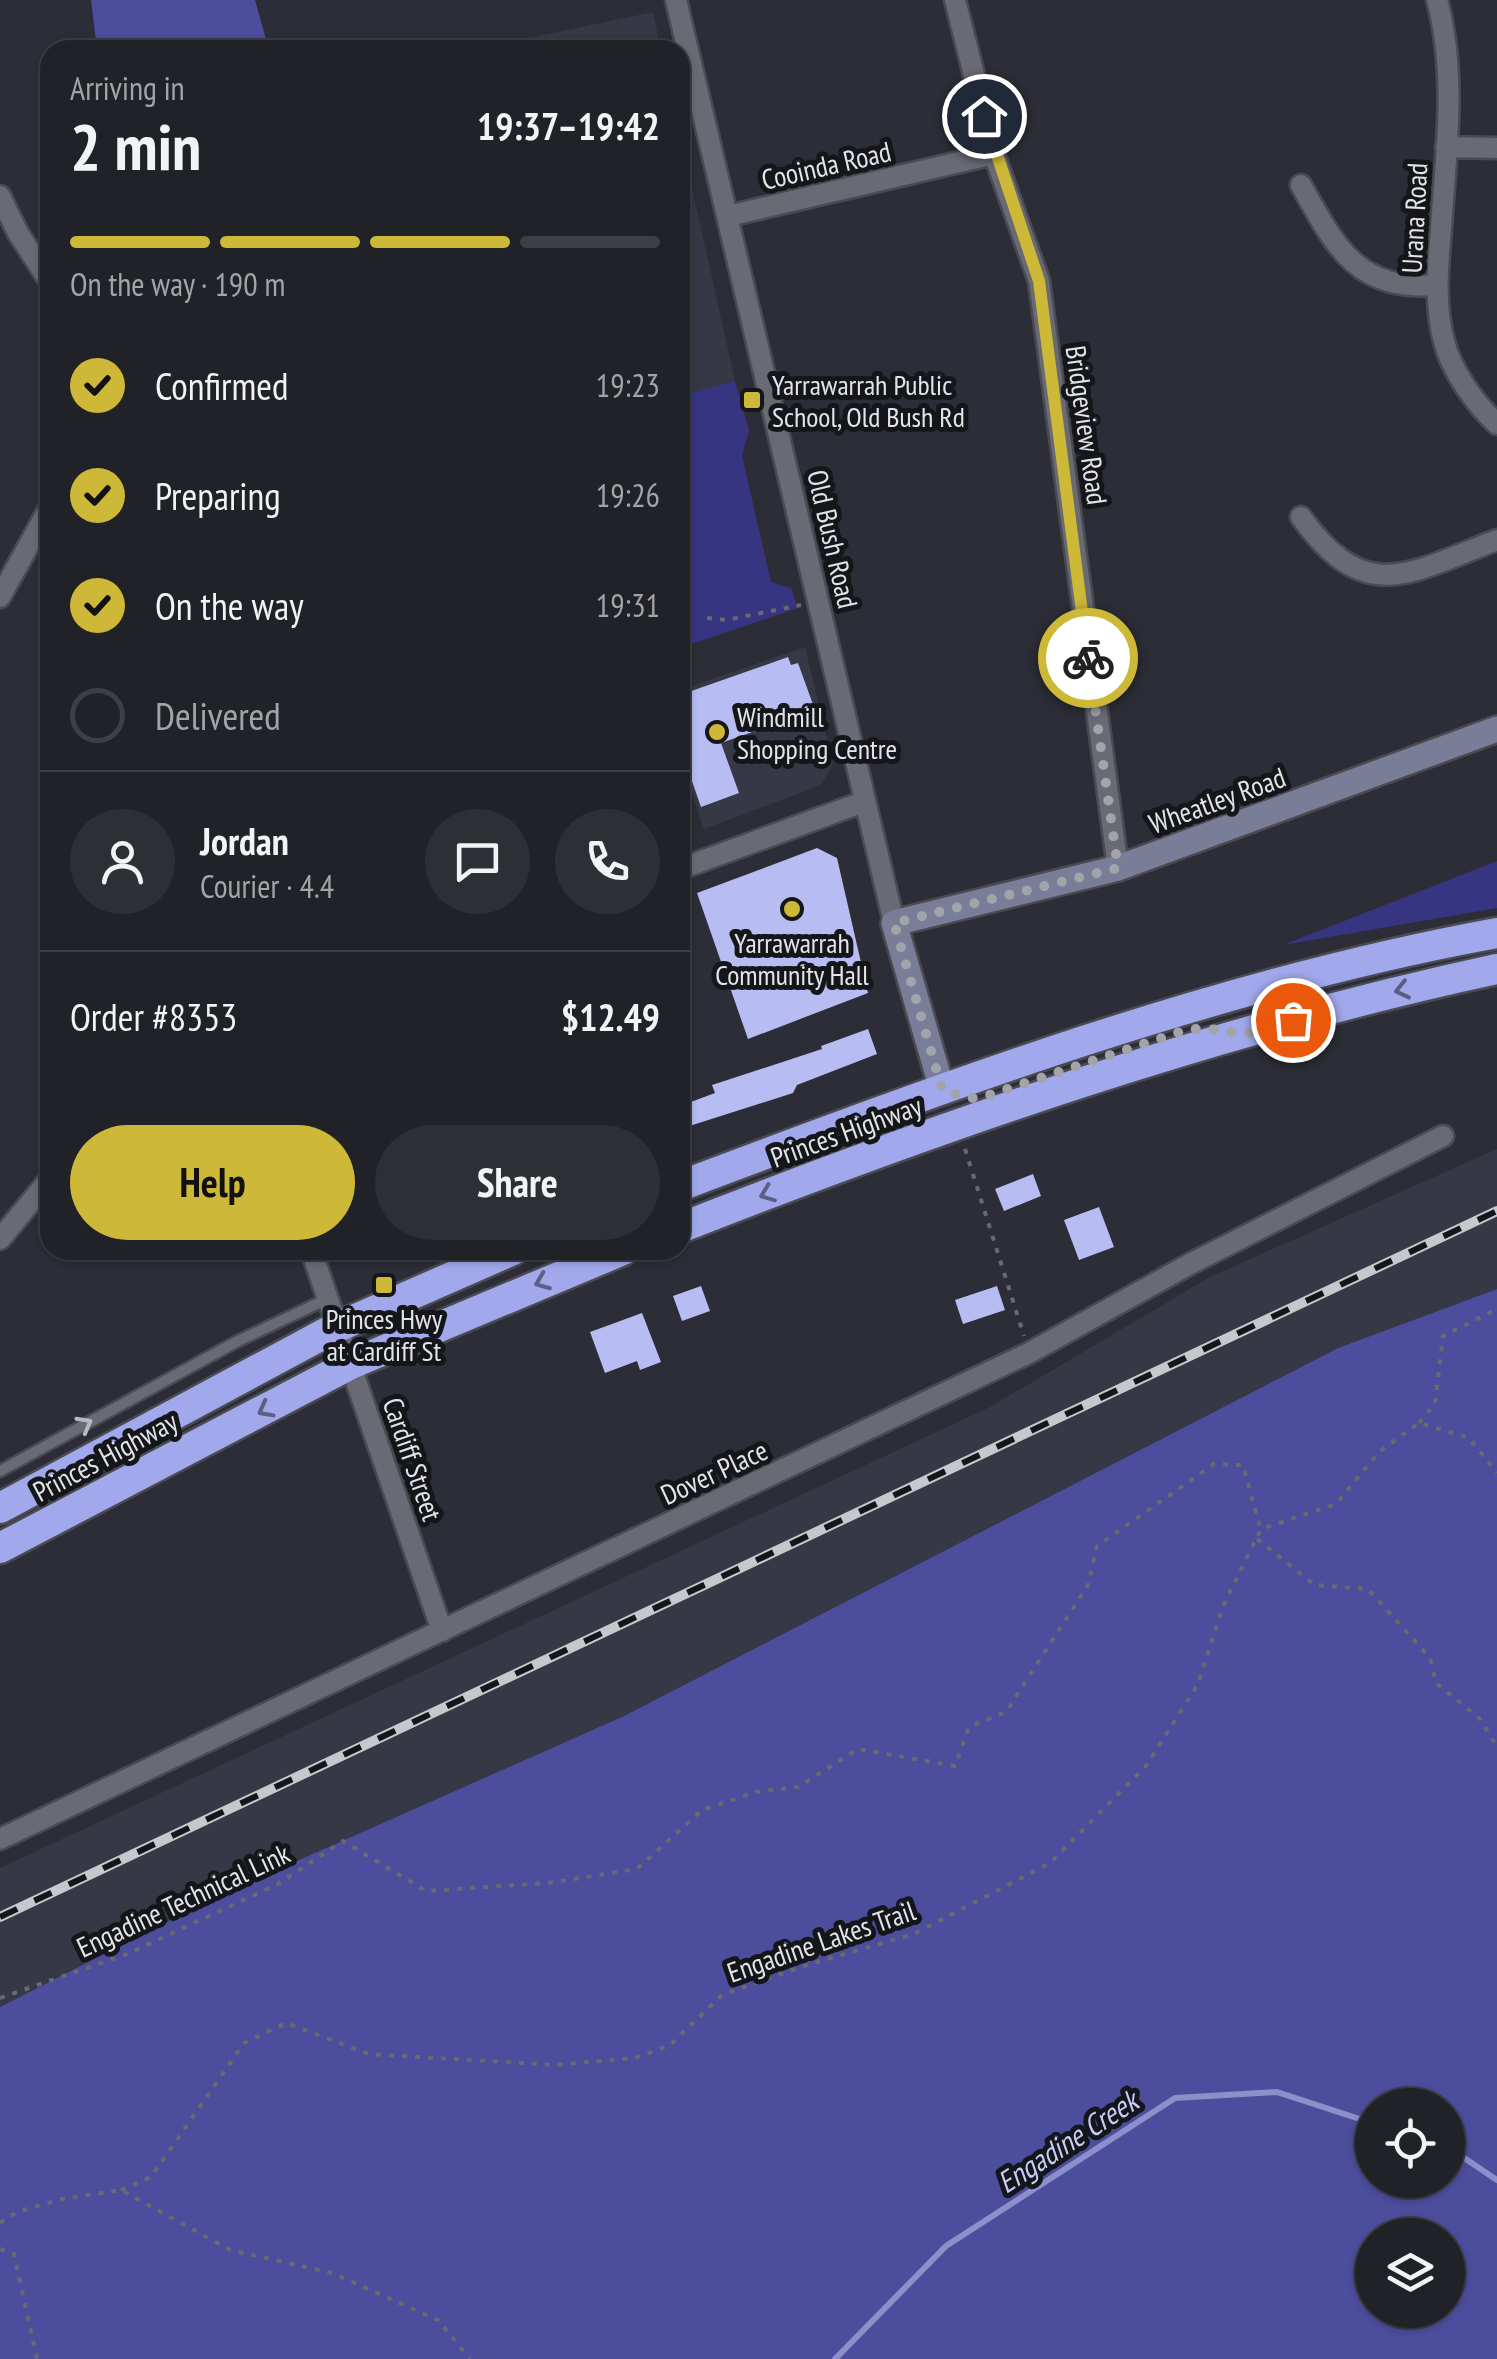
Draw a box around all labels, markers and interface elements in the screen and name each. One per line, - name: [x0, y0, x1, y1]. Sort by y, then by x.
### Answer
- text: Arriving in: [70, 67, 185, 109]
- pin: [942, 74, 1027, 159]
- icon: home: [957, 89, 1012, 144]
- text: 19:37–19:42: [477, 101, 660, 150]
- text: 2 min: [70, 104, 201, 188]
- street label: Cooinda Road: [758, 132, 894, 198]
- street label: Urana Road: [1393, 162, 1435, 274]
- text: On the way · 190 m: [70, 263, 285, 305]
- street label: Bridgeview Road: [1058, 343, 1116, 507]
- icon: check: [70, 358, 125, 413]
- text: Confirmed: [155, 361, 288, 410]
- text: 19:23: [596, 364, 660, 406]
- place label: Yarrawarrah Public School, Old Bush Rd: [772, 366, 965, 435]
- marker: Yarrawarrah Public School, Old Bush Rd: [741, 389, 763, 411]
- street label: Old Bush Road: [799, 466, 867, 612]
- icon: check: [70, 468, 125, 523]
- text: Preparing: [155, 471, 281, 520]
- text: 19:26: [596, 474, 660, 516]
- icon: check: [70, 578, 125, 633]
- text: On the way: [155, 581, 303, 630]
- text: 19:31: [596, 584, 660, 626]
- courier: [1038, 608, 1138, 708]
- icon: bike: [1061, 631, 1116, 686]
- text: Delivered: [155, 691, 281, 740]
- place label: Windmill Shopping Centre: [737, 698, 897, 767]
- marker: Windmill Shopping Centre: [706, 721, 728, 743]
- street label: Wheatley Road: [1144, 758, 1290, 842]
- button: person: [70, 809, 175, 914]
- button: chat: [425, 809, 530, 914]
- button: phone: [555, 809, 660, 914]
- text: Jordan: [200, 816, 289, 865]
- text: Courier · 4.4: [200, 865, 334, 907]
- marker: Yarrawarrah Community Hall: [781, 898, 803, 920]
- place label: Yarrawarrah Community Hall: [715, 924, 869, 993]
- pin: [1251, 978, 1336, 1063]
- one-way arrow: [1394, 978, 1411, 999]
- text: Order #8353: [70, 992, 237, 1041]
- text: $12.49: [561, 992, 660, 1041]
- icon: bag: [1266, 993, 1321, 1048]
- street label: Princes Highway: [765, 1086, 927, 1175]
- button: Help: [70, 1125, 355, 1240]
- button: Share: [375, 1125, 660, 1240]
- one-way arrow: [760, 1182, 777, 1202]
- one-way arrow: [534, 1271, 552, 1291]
- marker: Princes Hwy at Cardiff St: [373, 1274, 395, 1296]
- place label: Princes Hwy at Cardiff St: [326, 1300, 443, 1369]
- street label: Cardiff Street: [375, 1393, 451, 1526]
- one-way arrow: [257, 1397, 275, 1417]
- street label: Princes Highway: [27, 1402, 184, 1509]
- one-way arrow: [75, 1417, 93, 1437]
- street label: Dover Place: [655, 1431, 773, 1513]
- street label: Engadine Technical Link: [71, 1834, 296, 1966]
- street label: Engadine Lakes Trail: [722, 1891, 920, 1990]
- water label: Engadine Creek: [989, 2079, 1148, 2201]
- map controls: [1355, 2088, 1465, 2328]
- button: locate: [1355, 2088, 1465, 2198]
- button: layers: [1355, 2218, 1465, 2328]

